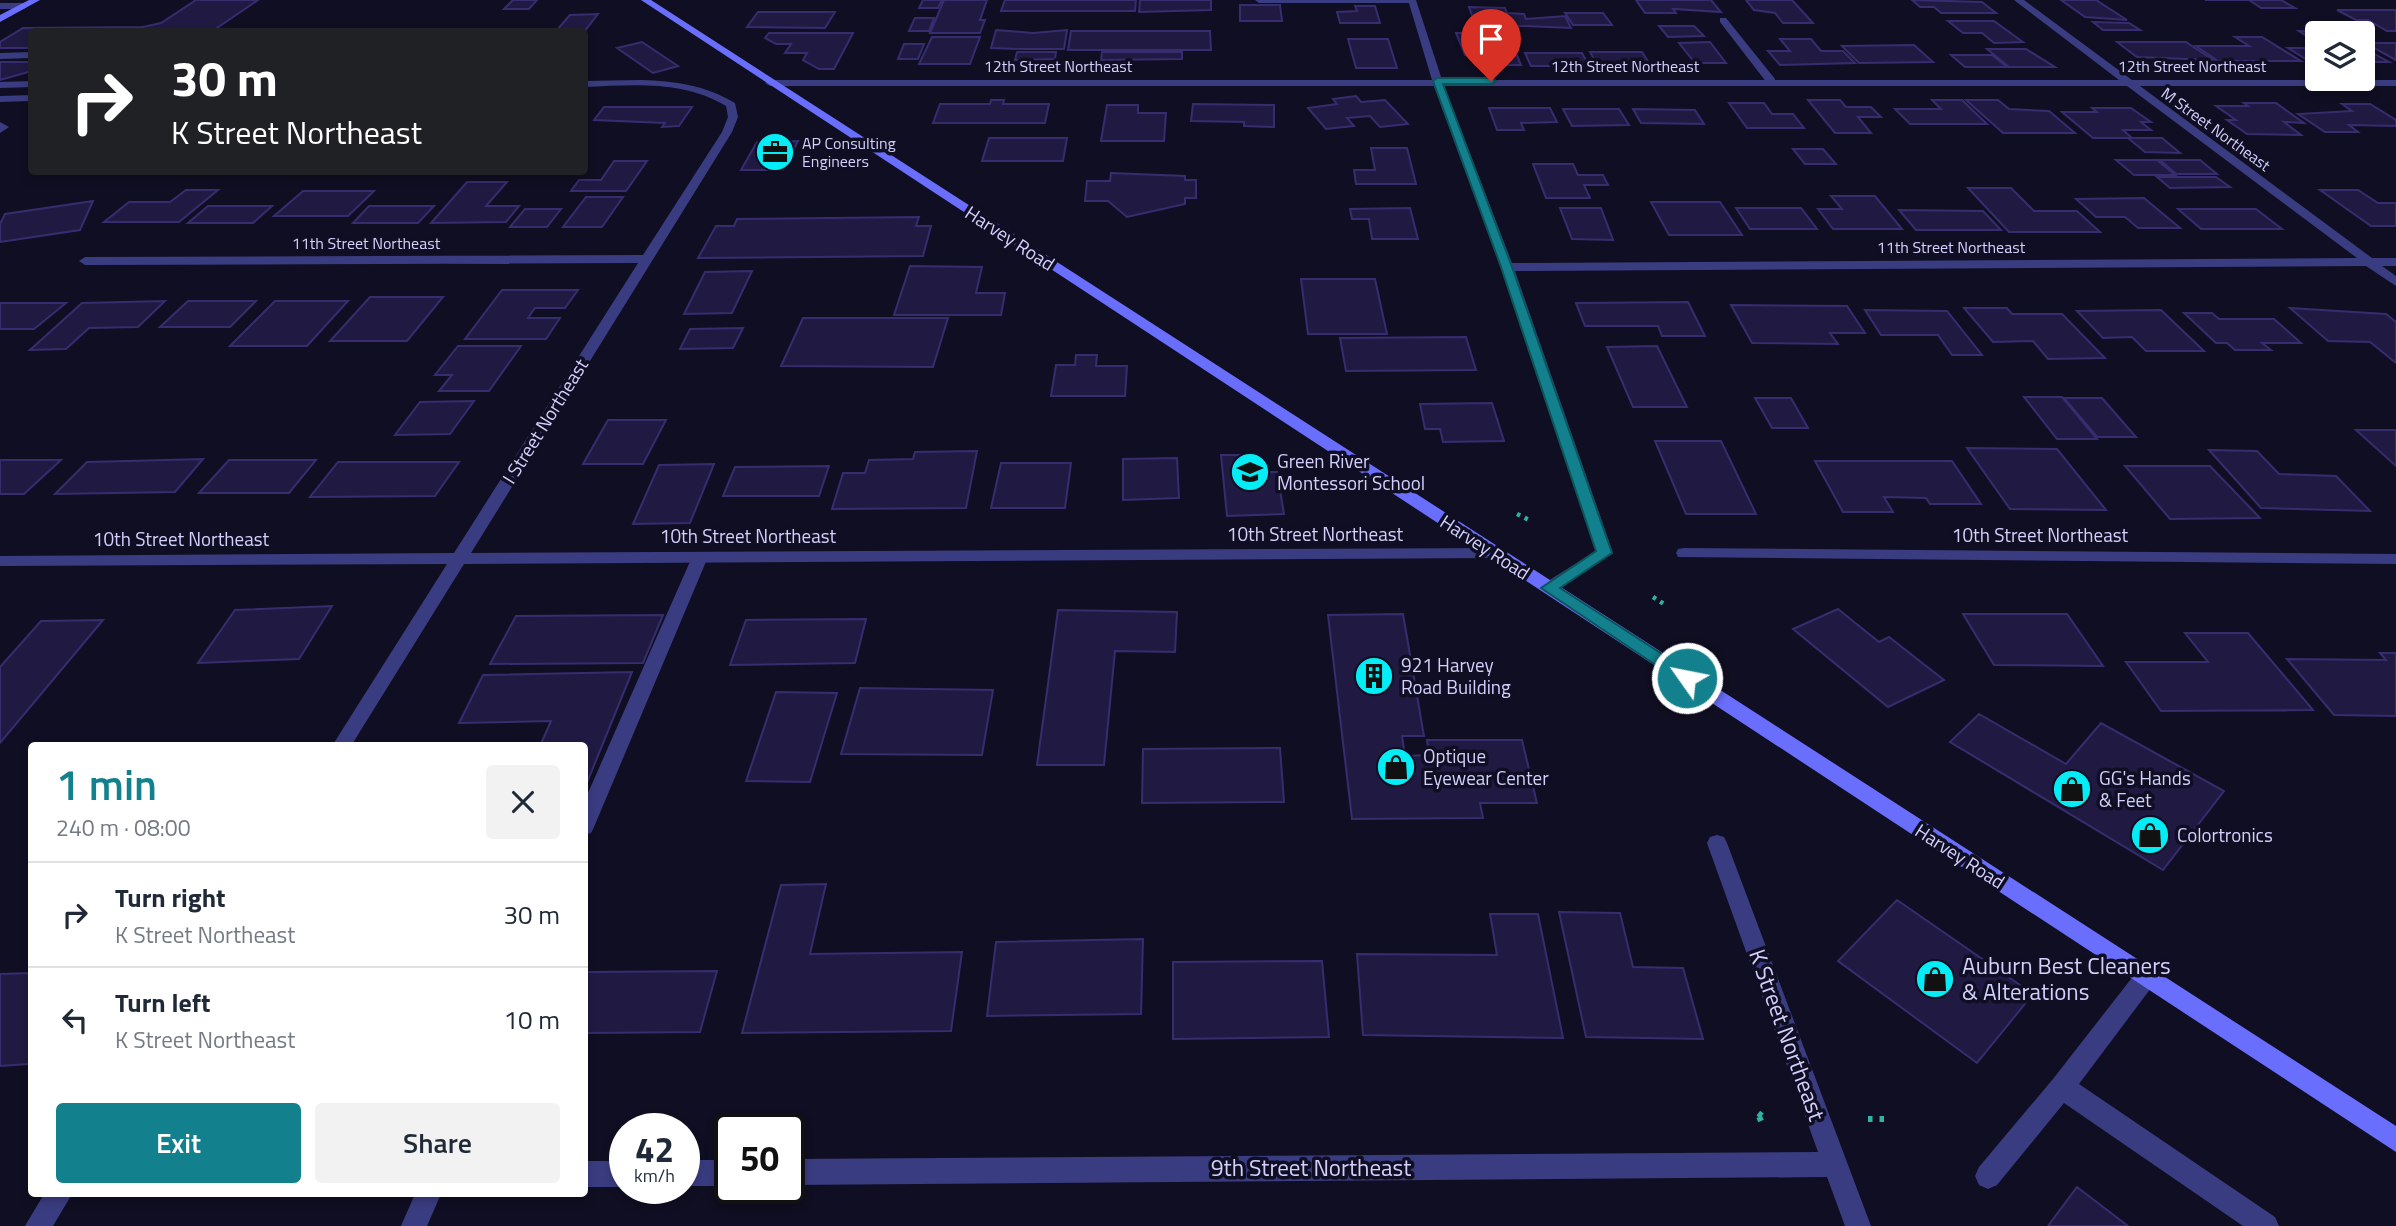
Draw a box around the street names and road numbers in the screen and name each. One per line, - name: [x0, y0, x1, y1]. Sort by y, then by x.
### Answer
- street label: 12th Street Northeast: [984, 54, 1133, 78]
- street label: 12th Street Northeast: [1551, 54, 1700, 78]
- street label: 12th Street Northeast: [2118, 54, 2267, 78]
- street label: M Street Northeast: [2156, 81, 2276, 177]
- street label: Harvey Road: [960, 198, 1061, 277]
- street label: 11th Street Northeast: [292, 231, 441, 255]
- street label: 11th Street Northeast: [1877, 235, 2026, 259]
- street label: I Street Northeast: [494, 352, 595, 489]
- street label: Harvey Road: [1435, 507, 1536, 586]
- street label: 10th Street Northeast: [1227, 519, 1403, 548]
- street label: 10th Street Northeast: [1952, 520, 2128, 549]
- street label: 10th Street Northeast: [660, 521, 836, 550]
- street label: 10th Street Northeast: [93, 524, 269, 553]
- street label: Harvey Road: [1910, 816, 2011, 895]
- street label: K Street Northeast: [1740, 944, 1835, 1126]
- street label: 9th Street Northeast: [1211, 1150, 1411, 1185]

